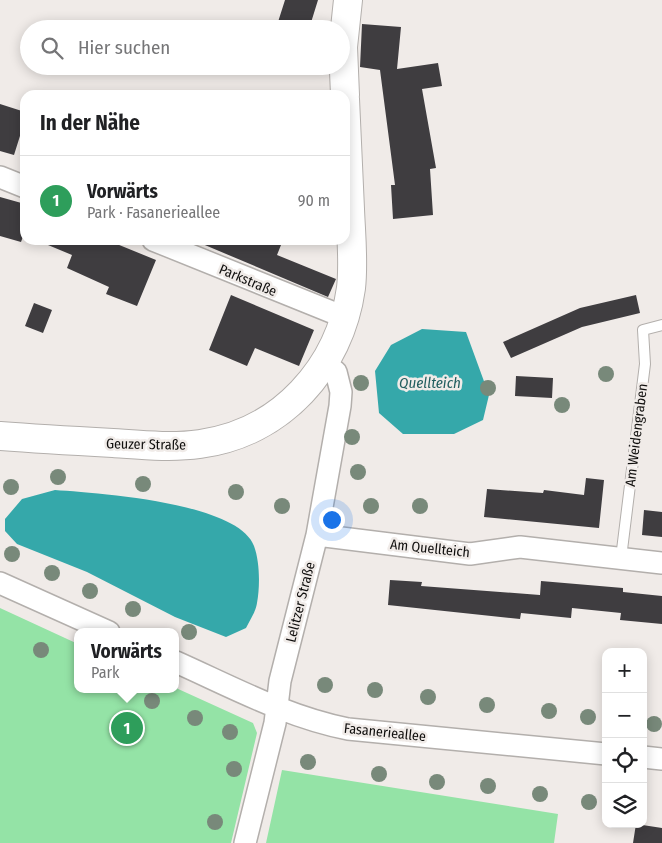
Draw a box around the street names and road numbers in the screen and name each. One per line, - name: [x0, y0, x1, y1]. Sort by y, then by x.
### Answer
- street label: Parkstraße: [216, 261, 279, 300]
- street label: Am Weidengraben: [622, 383, 651, 488]
- street label: Geuzer Straße: [106, 435, 186, 454]
- street label: Am Quellteich: [389, 536, 471, 561]
- street label: Lelitzer Straße: [282, 560, 319, 644]
- street label: Fasanerieallee: [343, 720, 427, 745]

